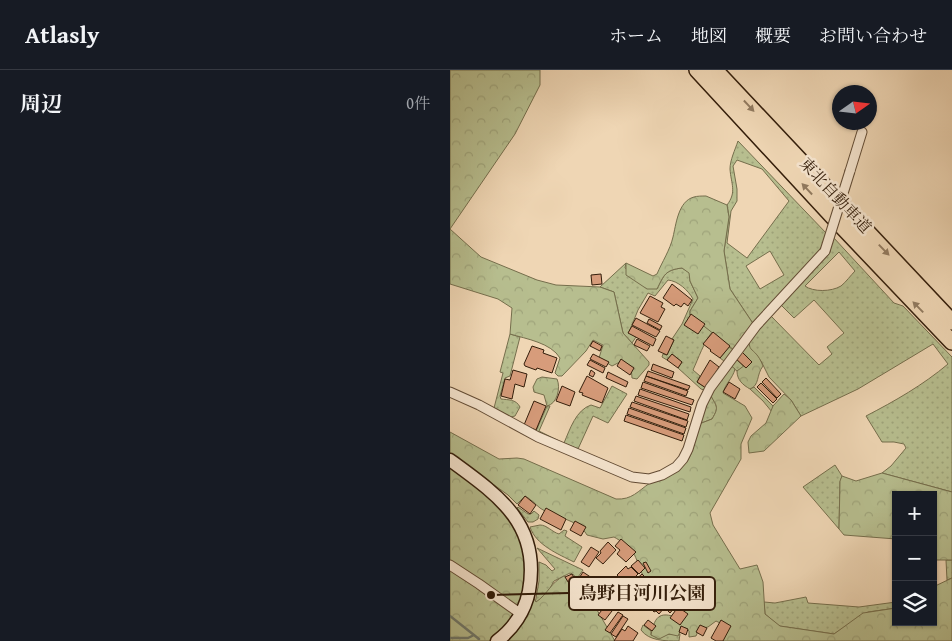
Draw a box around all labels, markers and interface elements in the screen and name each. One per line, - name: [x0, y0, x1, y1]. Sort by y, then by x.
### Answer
- text: Atlasly: [25, 17, 99, 52]
- text: ホーム: [609, 22, 663, 49]
- text: 地図: [691, 22, 727, 49]
- text: 概要: [755, 22, 791, 49]
- text: お問い合わせ: [819, 22, 927, 49]
- north arrow: [832, 85, 877, 130]
- text: 周辺: [20, 88, 62, 119]
- text: 0件: [406, 91, 430, 115]
- one-way arrow: [743, 99, 754, 112]
- street label: 東北自動車道: [794, 152, 878, 238]
- one-way arrow: [801, 183, 813, 195]
- one-way arrow: [878, 243, 890, 255]
- one-way arrow: [912, 301, 924, 313]
- map controls: [892, 491, 937, 626]
- button: +: [892, 491, 937, 536]
- button: −: [892, 536, 937, 581]
- callout: 鳥野目河川公園: [569, 577, 715, 610]
- text: 鳥野目河川公園: [579, 579, 705, 606]
- button: layers: [892, 581, 937, 626]

